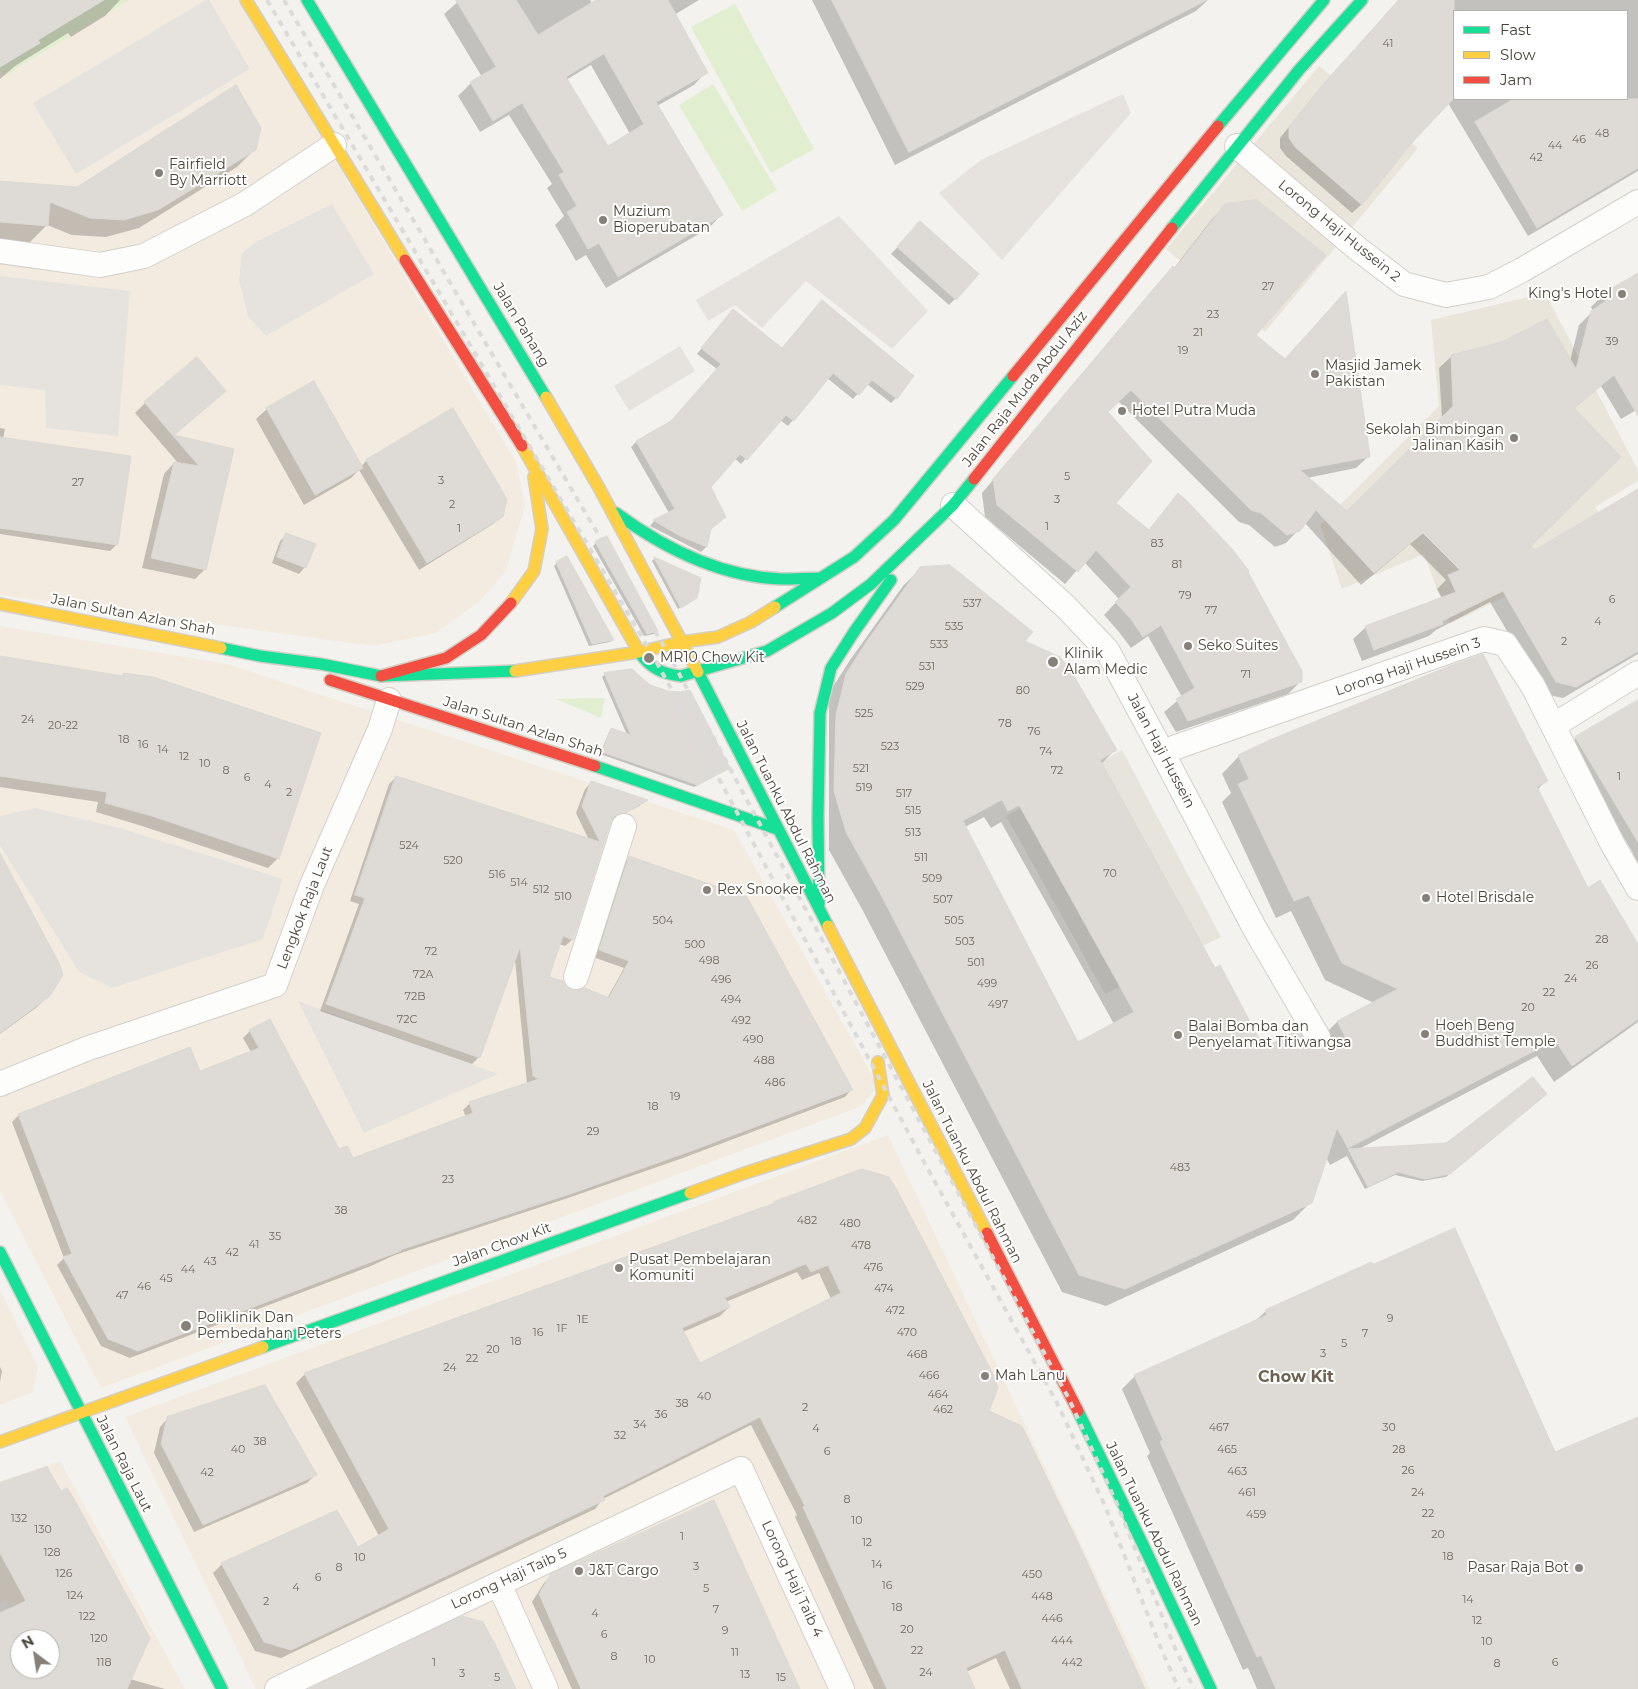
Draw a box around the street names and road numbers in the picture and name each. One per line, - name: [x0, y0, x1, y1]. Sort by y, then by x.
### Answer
- street label: Lorong Haji Hussein 2: [1274, 176, 1404, 286]
- street label: Jalan Pahang: [489, 280, 553, 370]
- street label: Jalan Raja Muda Abdul Aziz: [959, 308, 1091, 470]
- street label: Jalan Sultan Azlan Shah: [49, 591, 217, 639]
- street label: Lorong Haji Hussein 3: [1333, 634, 1483, 700]
- street label: Jalan Haji Hussein: [1124, 691, 1198, 811]
- street label: Jalan Sultan Azlan Shah: [441, 693, 605, 761]
- street label: Jalan Tuanku Abdul Rahman: [732, 718, 840, 906]
- street label: Lengkok Raja Laut: [274, 844, 336, 972]
- street label: Jalan Tuanku Abdul Rahman: [918, 1078, 1026, 1266]
- street label: Jalan Chow Kit: [450, 1219, 554, 1271]
- street label: Jalan Raja Laut: [92, 1413, 156, 1515]
- street label: Jalan Tuanku Abdul Rahman: [1102, 1439, 1206, 1629]
- street label: Lorong Haji Taib 4: [758, 1518, 826, 1640]
- street label: Lorong Haji Taib 5: [449, 1545, 569, 1613]

